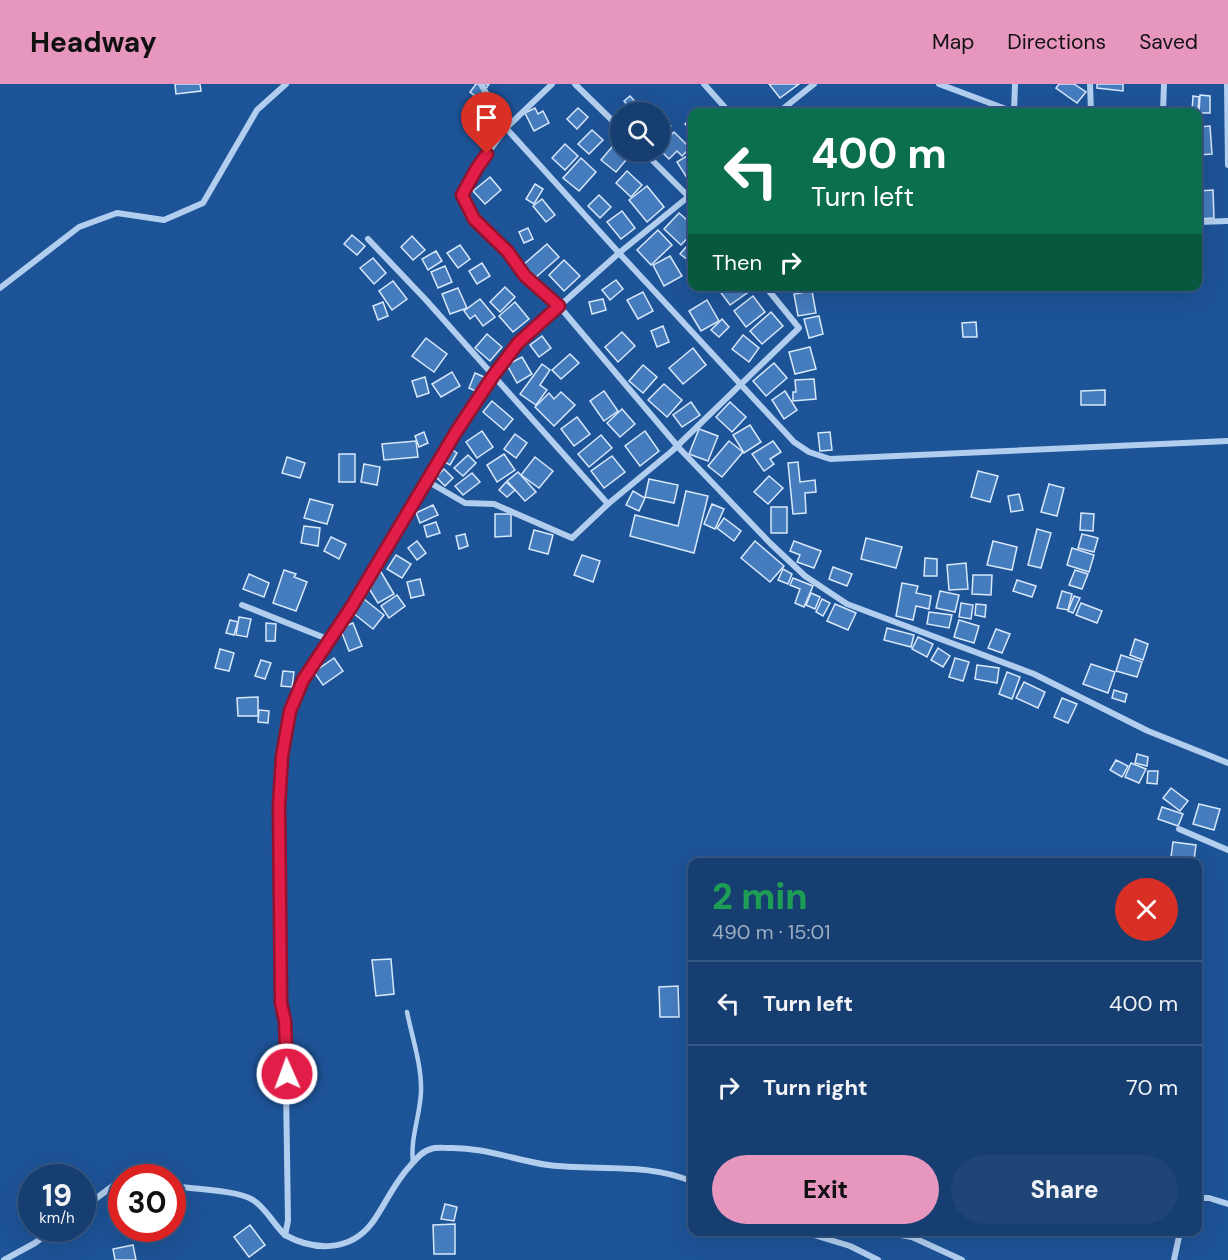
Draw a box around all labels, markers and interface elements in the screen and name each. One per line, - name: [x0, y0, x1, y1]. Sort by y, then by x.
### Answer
- text: Headway: [30, 24, 157, 61]
- text: Map: [932, 28, 974, 56]
- text: Directions: [1007, 28, 1106, 56]
- text: Saved: [1139, 28, 1198, 56]
- pin: [461, 92, 512, 154]
- icon: arrive: [470, 101, 503, 134]
- map controls: [610, 102, 670, 162]
- button: search: [610, 102, 670, 162]
- text: 400 m: [811, 126, 947, 181]
- icon: left: [712, 132, 790, 210]
- text: Turn left: [811, 179, 914, 214]
- icon: right: [774, 246, 807, 279]
- text: Then: [712, 248, 762, 277]
- text: 2 min: [712, 873, 808, 920]
- button: close: [1115, 878, 1178, 941]
- text: 490 m · 15:01: [712, 919, 831, 945]
- icon: left: [712, 987, 745, 1020]
- text: Turn left: [763, 989, 853, 1018]
- text: 400 m: [1109, 989, 1178, 1018]
- position arrow: [255, 1042, 319, 1106]
- icon: right: [712, 1071, 745, 1104]
- text: Turn right: [763, 1073, 868, 1102]
- text: 70 m: [1126, 1073, 1178, 1102]
- button: Exit: [712, 1155, 939, 1224]
- button: Share: [951, 1155, 1178, 1224]
- speed limit sign: 30: [108, 1164, 186, 1242]
- text: 19: [42, 1176, 72, 1215]
- text: km/h: [39, 1208, 75, 1228]

